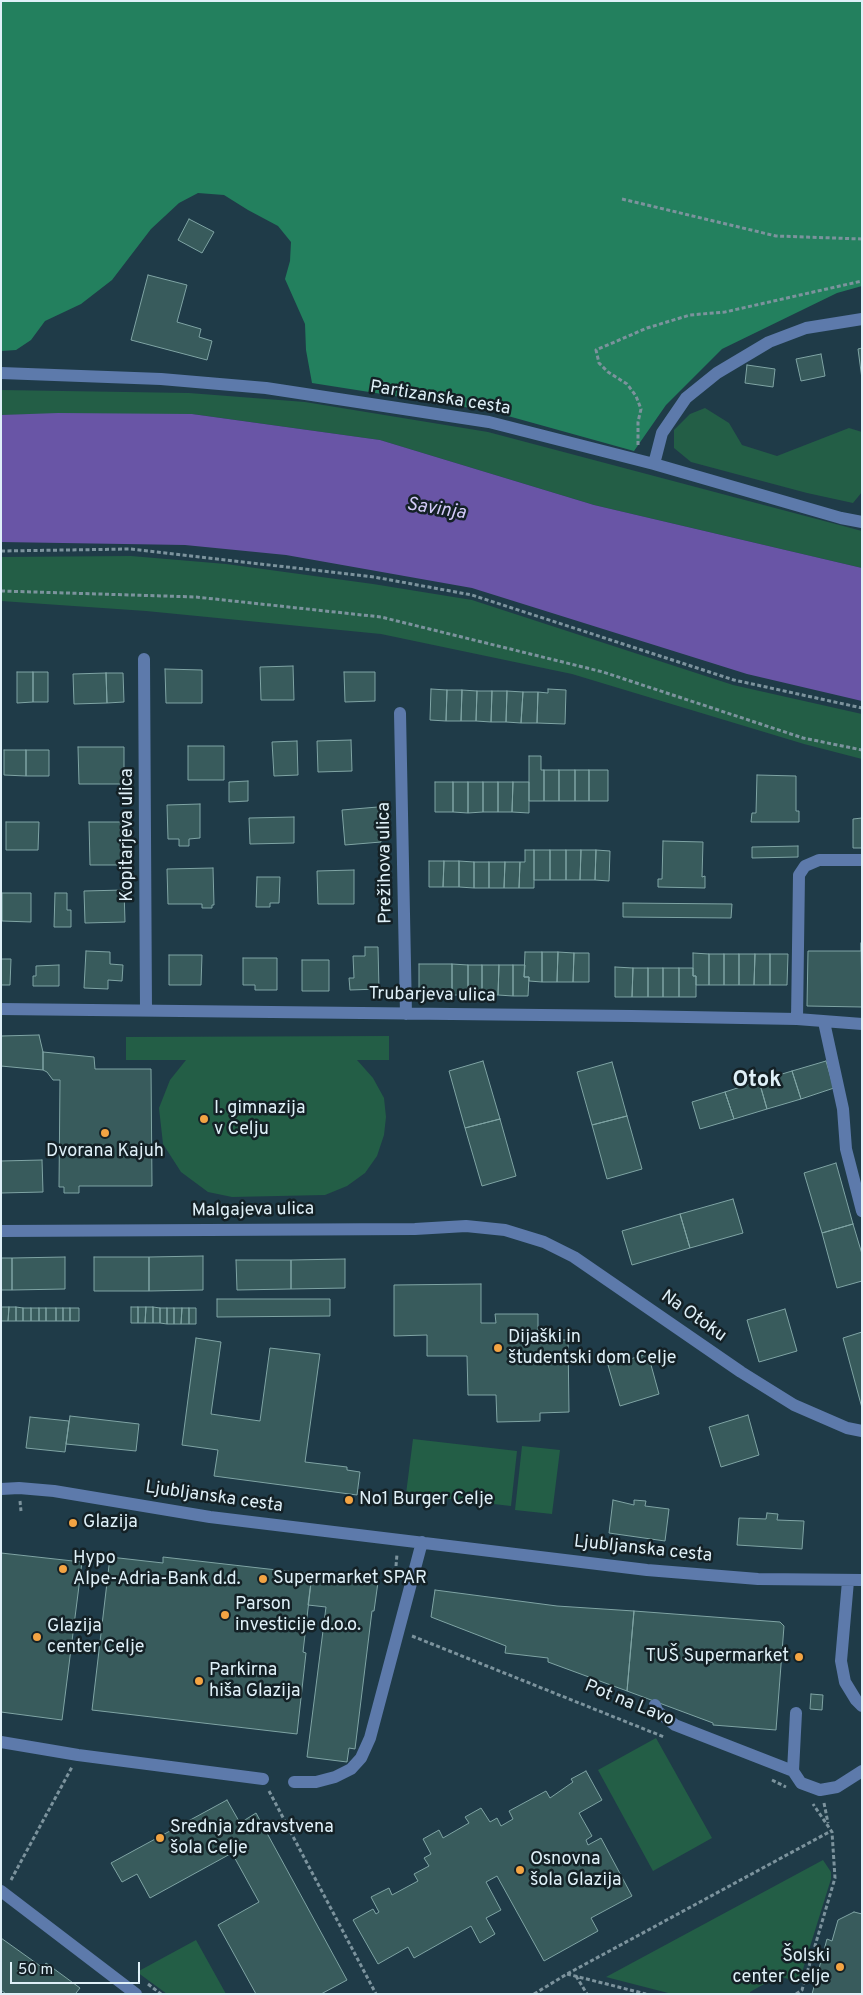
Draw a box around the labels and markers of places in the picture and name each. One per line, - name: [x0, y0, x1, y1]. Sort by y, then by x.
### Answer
- place label: I. gimnazija v Celju: [214, 1098, 305, 1140]
- marker: I. gimnazija v Celju: [198, 1113, 210, 1125]
- marker: Dvorana Kajuh: [99, 1127, 111, 1139]
- place label: Dvorana Kajuh: [46, 1141, 164, 1163]
- place label: Dijaški in študentski dom Celje: [508, 1327, 676, 1370]
- marker: Dijaški in študentski dom Celje: [492, 1342, 504, 1354]
- place label: No1 Burger Celje: [359, 1489, 493, 1511]
- marker: No1 Burger Celje: [343, 1494, 355, 1506]
- place label: Glazija: [83, 1512, 138, 1534]
- marker: Glazija: [67, 1517, 79, 1529]
- place label: Hypo Alpe-Adria-Bank d.d.: [73, 1548, 241, 1590]
- marker: Hypo Alpe-Adria-Bank d.d.: [57, 1563, 69, 1575]
- place label: Supermarket SPAR: [273, 1568, 427, 1590]
- marker: Supermarket SPAR: [257, 1573, 269, 1585]
- place label: Parson investicije d.o.o.: [235, 1594, 361, 1636]
- marker: Parson investicije d.o.o.: [219, 1609, 231, 1621]
- place label: Glazija center Celje: [47, 1616, 145, 1658]
- marker: Glazija center Celje: [31, 1631, 43, 1643]
- place label: TUŠ Supermarket: [646, 1646, 789, 1668]
- marker: TUŠ Supermarket: [793, 1651, 805, 1663]
- place label: Parkirna hiša Glazija: [209, 1660, 300, 1702]
- marker: Parkirna hiša Glazija: [193, 1675, 205, 1687]
- place label: Srednja zdravstvena šola Celje: [170, 1817, 334, 1860]
- marker: Srednja zdravstvena šola Celje: [154, 1832, 166, 1844]
- place label: Osnovna šola Glazija: [530, 1849, 622, 1892]
- marker: Osnovna šola Glazija: [514, 1864, 526, 1876]
- place label: Šolski center Celje: [732, 1946, 830, 1988]
- marker: Šolski center Celje: [834, 1961, 846, 1973]

